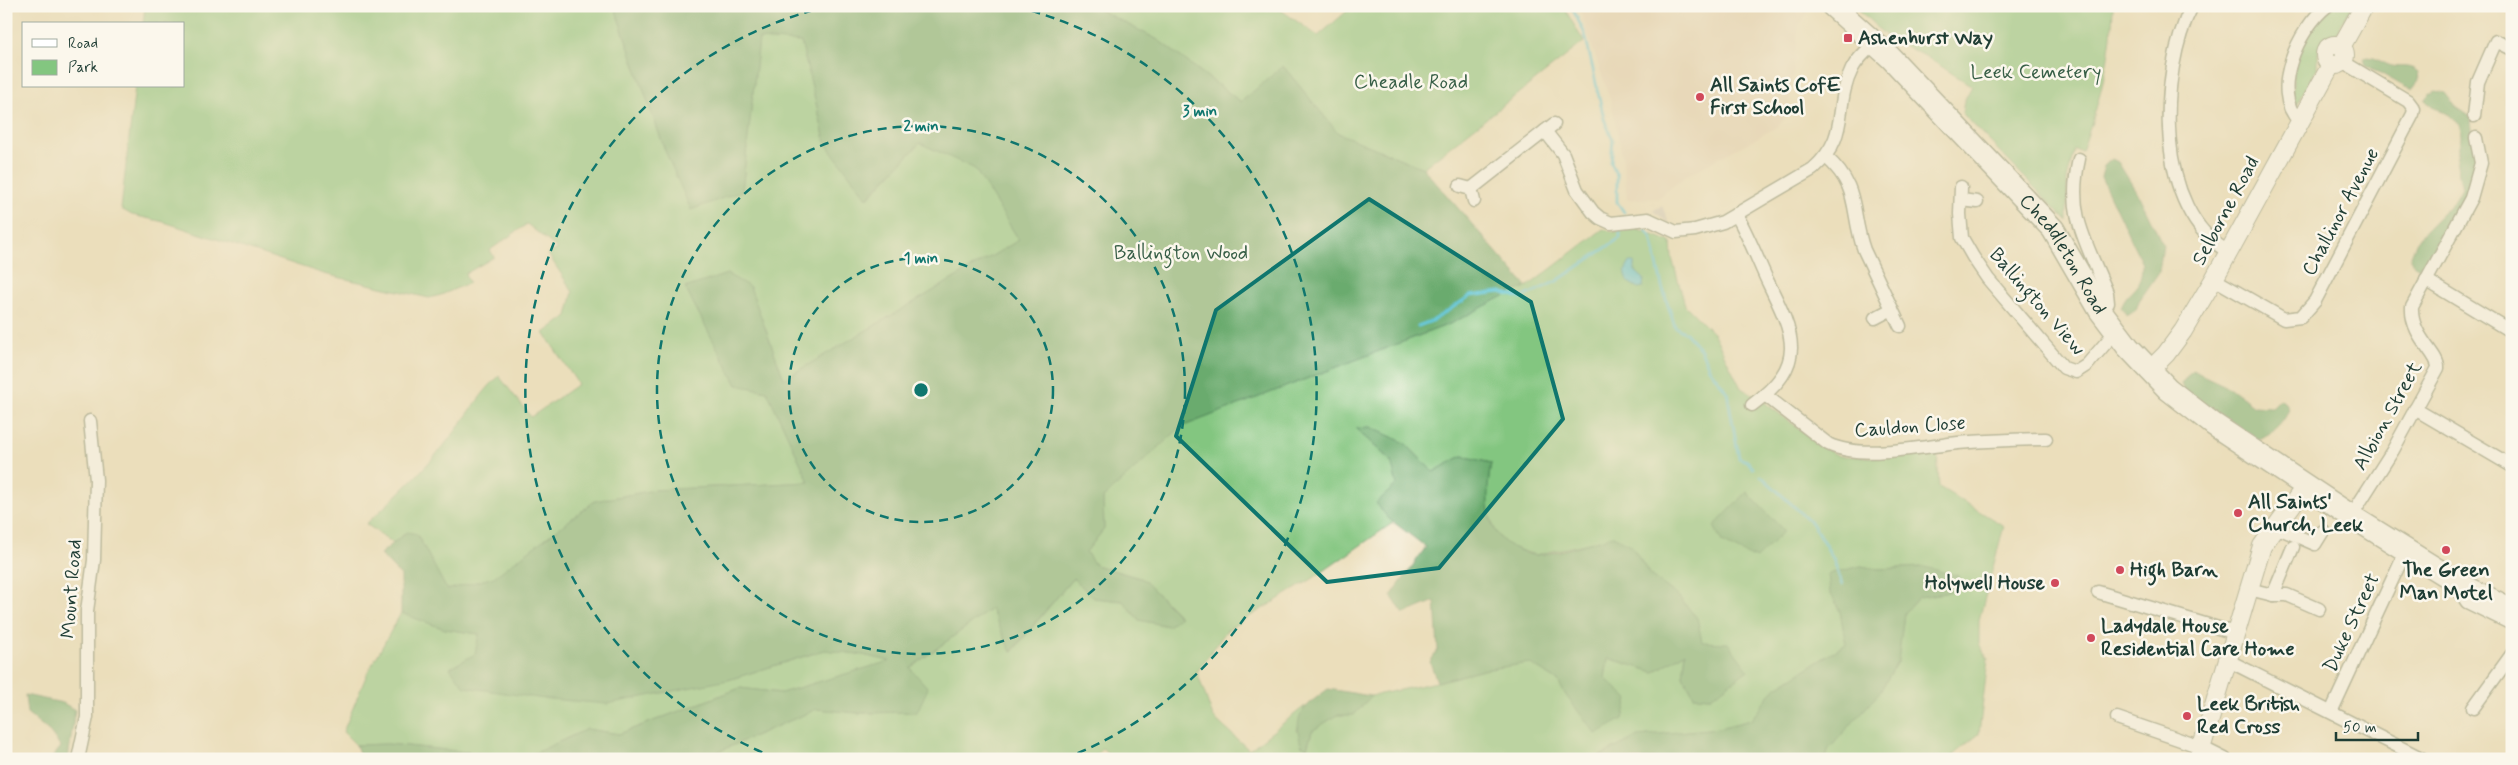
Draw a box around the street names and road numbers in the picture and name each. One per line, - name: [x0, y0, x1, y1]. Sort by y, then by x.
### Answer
- street label: Challinor Avenue: [2296, 143, 2386, 281]
- street label: Selborne Road: [2186, 152, 2266, 270]
- street label: Cheddleton Road: [2013, 188, 2113, 320]
- street label: Ballington View: [1981, 242, 2092, 363]
- street label: Albion Street: [2347, 357, 2429, 475]
- street label: Cauldon Close: [1853, 410, 1967, 444]
- street label: Mount Road: [55, 538, 89, 640]
- street label: Duke Street: [2317, 569, 2387, 677]

